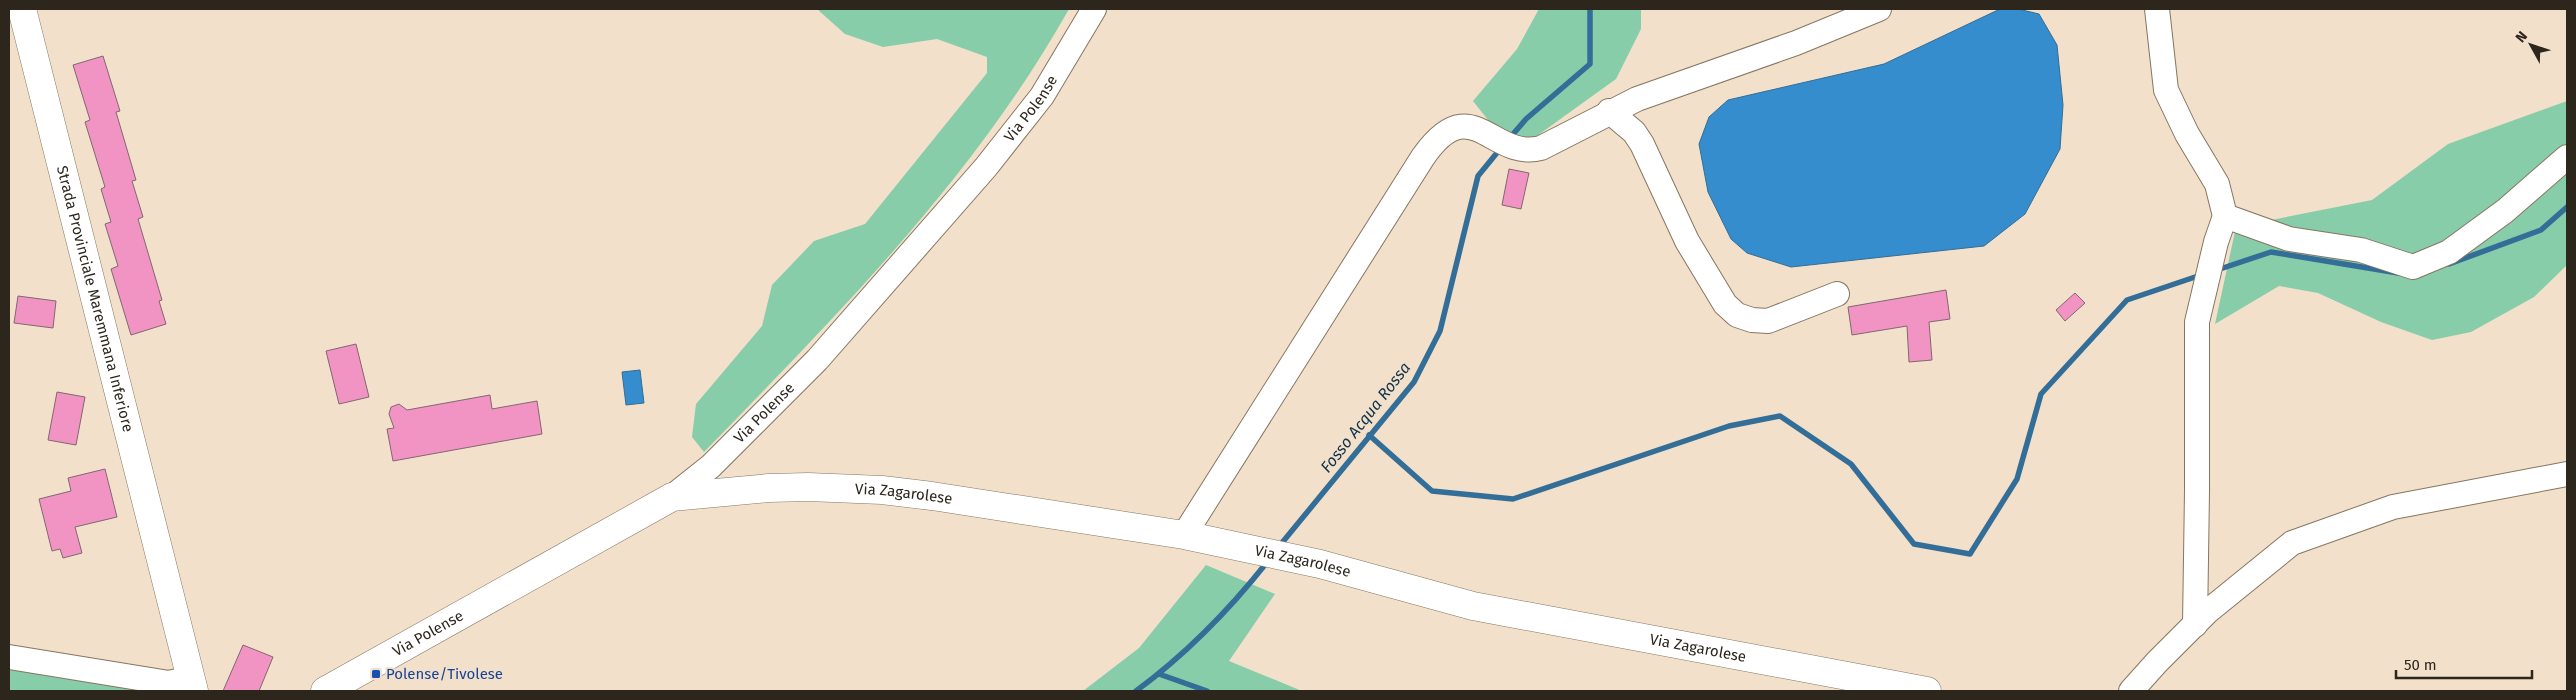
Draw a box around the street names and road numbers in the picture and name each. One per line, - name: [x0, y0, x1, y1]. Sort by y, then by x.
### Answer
- street label: Via Polense: [1000, 72, 1061, 145]
- street label: Strada Provinciale Maremmana Inferiore: [53, 164, 137, 434]
- street label: Via Polense: [730, 379, 798, 447]
- street label: Via Zagarolese: [855, 480, 954, 508]
- street label: Via Zagarolese: [1253, 541, 1353, 581]
- street label: Via Polense: [389, 606, 467, 660]
- street label: Via Zagarolese: [1648, 630, 1748, 666]

